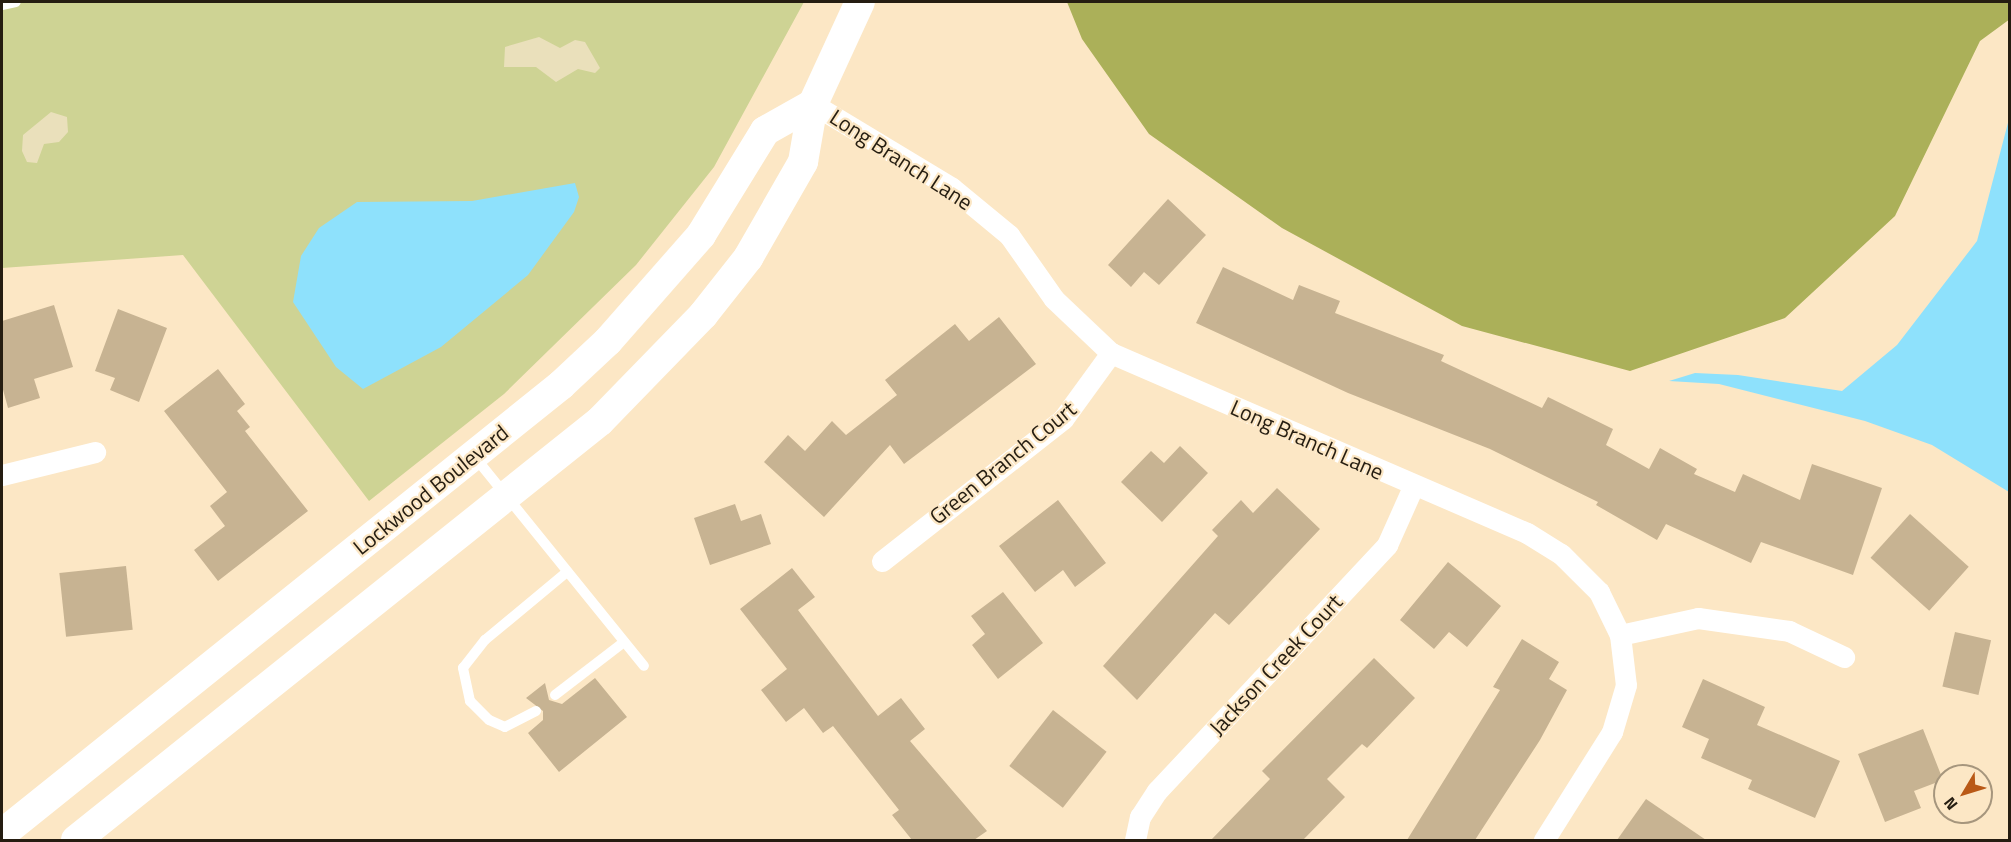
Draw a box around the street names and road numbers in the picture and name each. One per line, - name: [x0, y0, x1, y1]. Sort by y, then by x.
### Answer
- street label: Long Branch Lane: [825, 104, 977, 216]
- street label: Long Branch Lane: [1226, 394, 1388, 486]
- street label: Green Branch Court: [925, 396, 1081, 530]
- street label: Lockwood Boulevard: [348, 419, 514, 561]
- street label: Jackson Creek Court: [1204, 589, 1348, 741]

